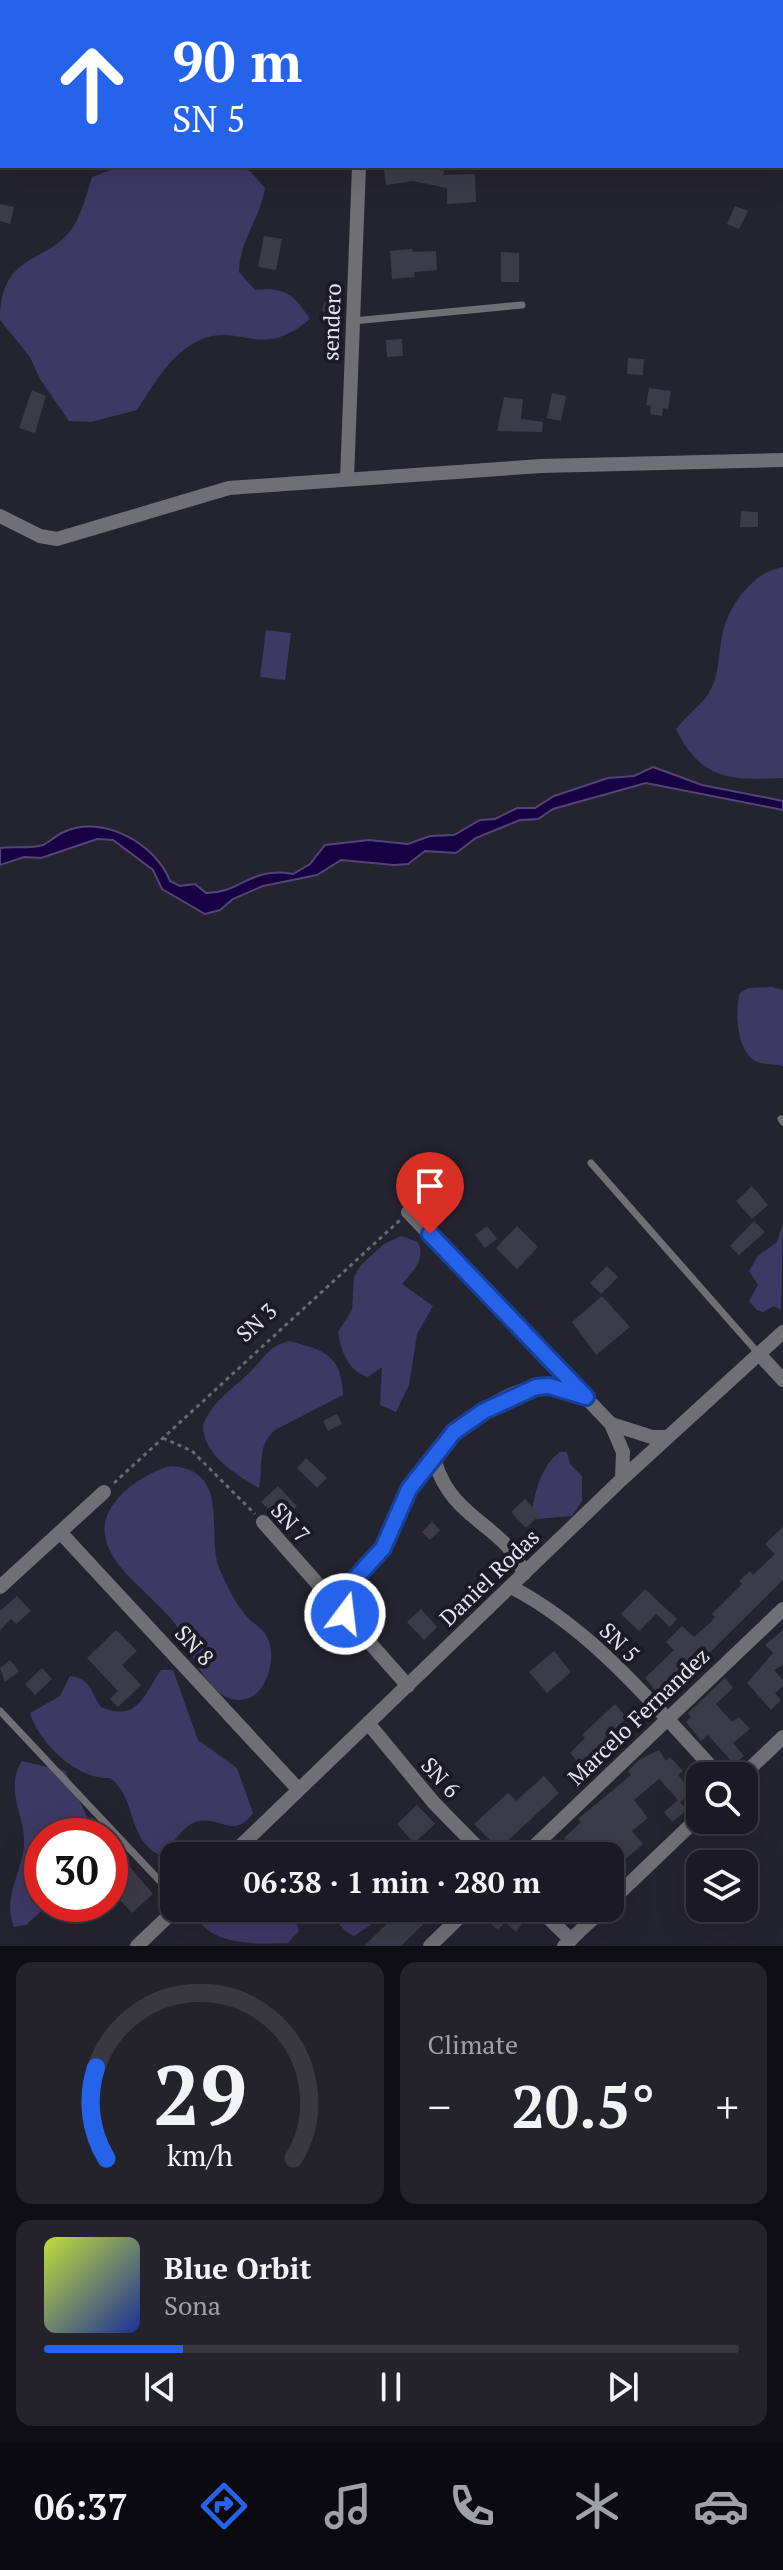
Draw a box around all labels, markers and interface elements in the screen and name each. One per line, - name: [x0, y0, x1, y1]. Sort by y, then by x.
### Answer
- text: 90 m: [172, 24, 302, 98]
- icon: ahead: [40, 32, 144, 136]
- text: SN 5: [172, 95, 246, 142]
- street label: sendero: [315, 283, 347, 361]
- pin: [396, 1152, 464, 1234]
- icon: arrive: [408, 1164, 452, 1208]
- street label: SN 3: [230, 1296, 282, 1348]
- street label: SN 7: [265, 1496, 317, 1548]
- street label: Daniel Rodas: [433, 1522, 545, 1632]
- position arrow: [303, 1572, 387, 1656]
- street label: SN 5: [594, 1616, 646, 1668]
- street label: SN 8: [169, 1619, 221, 1671]
- street label: Marcelo Fernandez: [561, 1641, 715, 1791]
- street label: SN 6: [415, 1751, 467, 1804]
- map controls: [686, 1762, 758, 1922]
- button: search: [686, 1762, 758, 1834]
- speed limit sign: 30: [24, 1818, 128, 1922]
- button: layers: [686, 1850, 758, 1922]
- text: 06:38 · 1 min · 280 m: [244, 1862, 540, 1902]
- text: Climate: [428, 2027, 518, 2061]
- text: 29: [153, 2039, 247, 2149]
- text: 20.5°: [511, 2066, 655, 2145]
- text: −: [428, 2077, 451, 2136]
- text: +: [716, 2077, 739, 2136]
- text: km/h: [167, 2136, 233, 2174]
- text: Blue Orbit: [164, 2248, 311, 2288]
- text: Sona: [164, 2288, 221, 2322]
- icon: previous: [138, 2365, 182, 2409]
- icon: pause: [369, 2365, 413, 2409]
- icon: next: [601, 2365, 645, 2409]
- icon: directions: [196, 2478, 252, 2534]
- icon: music: [320, 2478, 376, 2534]
- icon: phone: [444, 2478, 500, 2534]
- icon: climate: [569, 2478, 625, 2534]
- icon: car: [693, 2478, 749, 2534]
- text: 06:37: [34, 2483, 128, 2530]

